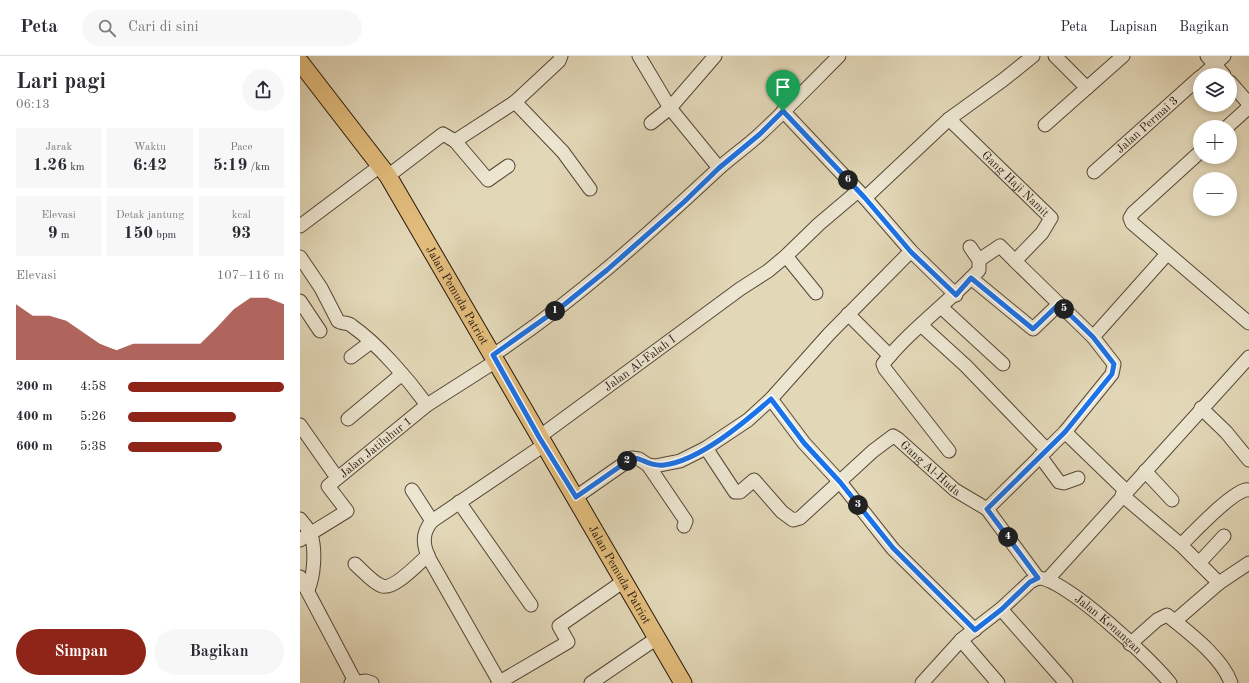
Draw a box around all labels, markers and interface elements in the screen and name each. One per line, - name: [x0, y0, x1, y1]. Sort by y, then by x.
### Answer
- search box: [82, 10, 362, 46]
- icon: search: [96, 17, 118, 39]
- text: Peta: [20, 18, 58, 37]
- text: Cari di sini: [128, 20, 199, 35]
- text: Peta: [1060, 20, 1087, 34]
- text: Lapisan: [1109, 20, 1157, 34]
- text: Bagikan: [1179, 20, 1229, 34]
- map controls: [1193, 68, 1237, 216]
- button: layers: [1193, 68, 1237, 112]
- button: share: [242, 69, 284, 111]
- pin: [766, 70, 800, 111]
- text: Lari pagi: [16, 71, 106, 93]
- icon: arrive: [772, 76, 794, 98]
- street label: Jalan Permai 3: [1114, 95, 1181, 156]
- text: 06:13: [16, 98, 50, 111]
- button: +: [1193, 120, 1237, 164]
- text: Jarak: [45, 142, 72, 153]
- text: Waktu: [134, 142, 166, 153]
- text: Pace: [230, 142, 252, 153]
- street label: Gang Haji Namit: [979, 149, 1051, 220]
- text: 1.26: [33, 157, 67, 174]
- text: 6:42: [133, 157, 167, 174]
- text: 5:19: [213, 157, 247, 174]
- text: km: [67, 162, 85, 173]
- text: /km: [247, 162, 270, 173]
- pin: 6: [838, 170, 858, 190]
- button: −: [1193, 172, 1237, 216]
- text: 6: [845, 174, 851, 185]
- text: Elevasi: [42, 210, 76, 221]
- text: Detak jantung: [116, 210, 184, 221]
- text: kcal: [232, 210, 251, 221]
- text: 9: [48, 225, 58, 242]
- text: 150: [124, 225, 153, 242]
- text: 93: [231, 225, 251, 242]
- text: m: [58, 230, 70, 241]
- text: bpm: [153, 230, 176, 241]
- street label: Jalan Pemuda Patriot: [423, 244, 490, 347]
- text: Elevasi: [16, 269, 57, 282]
- text: 107–116 m: [217, 269, 284, 282]
- pin: 5: [1054, 299, 1074, 319]
- pin: 1: [545, 301, 565, 321]
- text: 5: [1061, 303, 1067, 314]
- text: 1: [552, 305, 558, 316]
- street label: Jalan Al-Falah I: [602, 333, 678, 394]
- text: 200 m: [16, 380, 53, 393]
- text: 4:58: [80, 380, 106, 393]
- text: 400 m: [16, 410, 53, 423]
- text: 5:26: [80, 410, 106, 423]
- street label: Jalan Jatiluhur 1: [338, 415, 414, 481]
- street label: Gang Al-Huda: [898, 439, 962, 499]
- text: 600 m: [16, 440, 53, 453]
- text: 5:38: [80, 440, 106, 453]
- pin: 2: [617, 451, 637, 471]
- text: 2: [624, 455, 630, 466]
- pin: 3: [848, 495, 868, 515]
- text: 3: [855, 499, 861, 510]
- street label: Jalan Pemuda Patriot: [586, 523, 652, 626]
- pin: 4: [998, 527, 1018, 547]
- text: 4: [1005, 531, 1011, 542]
- street label: Jalan Kenangan: [1072, 593, 1144, 657]
- button: Simpan: [16, 629, 146, 675]
- button: Bagikan: [154, 629, 284, 675]

